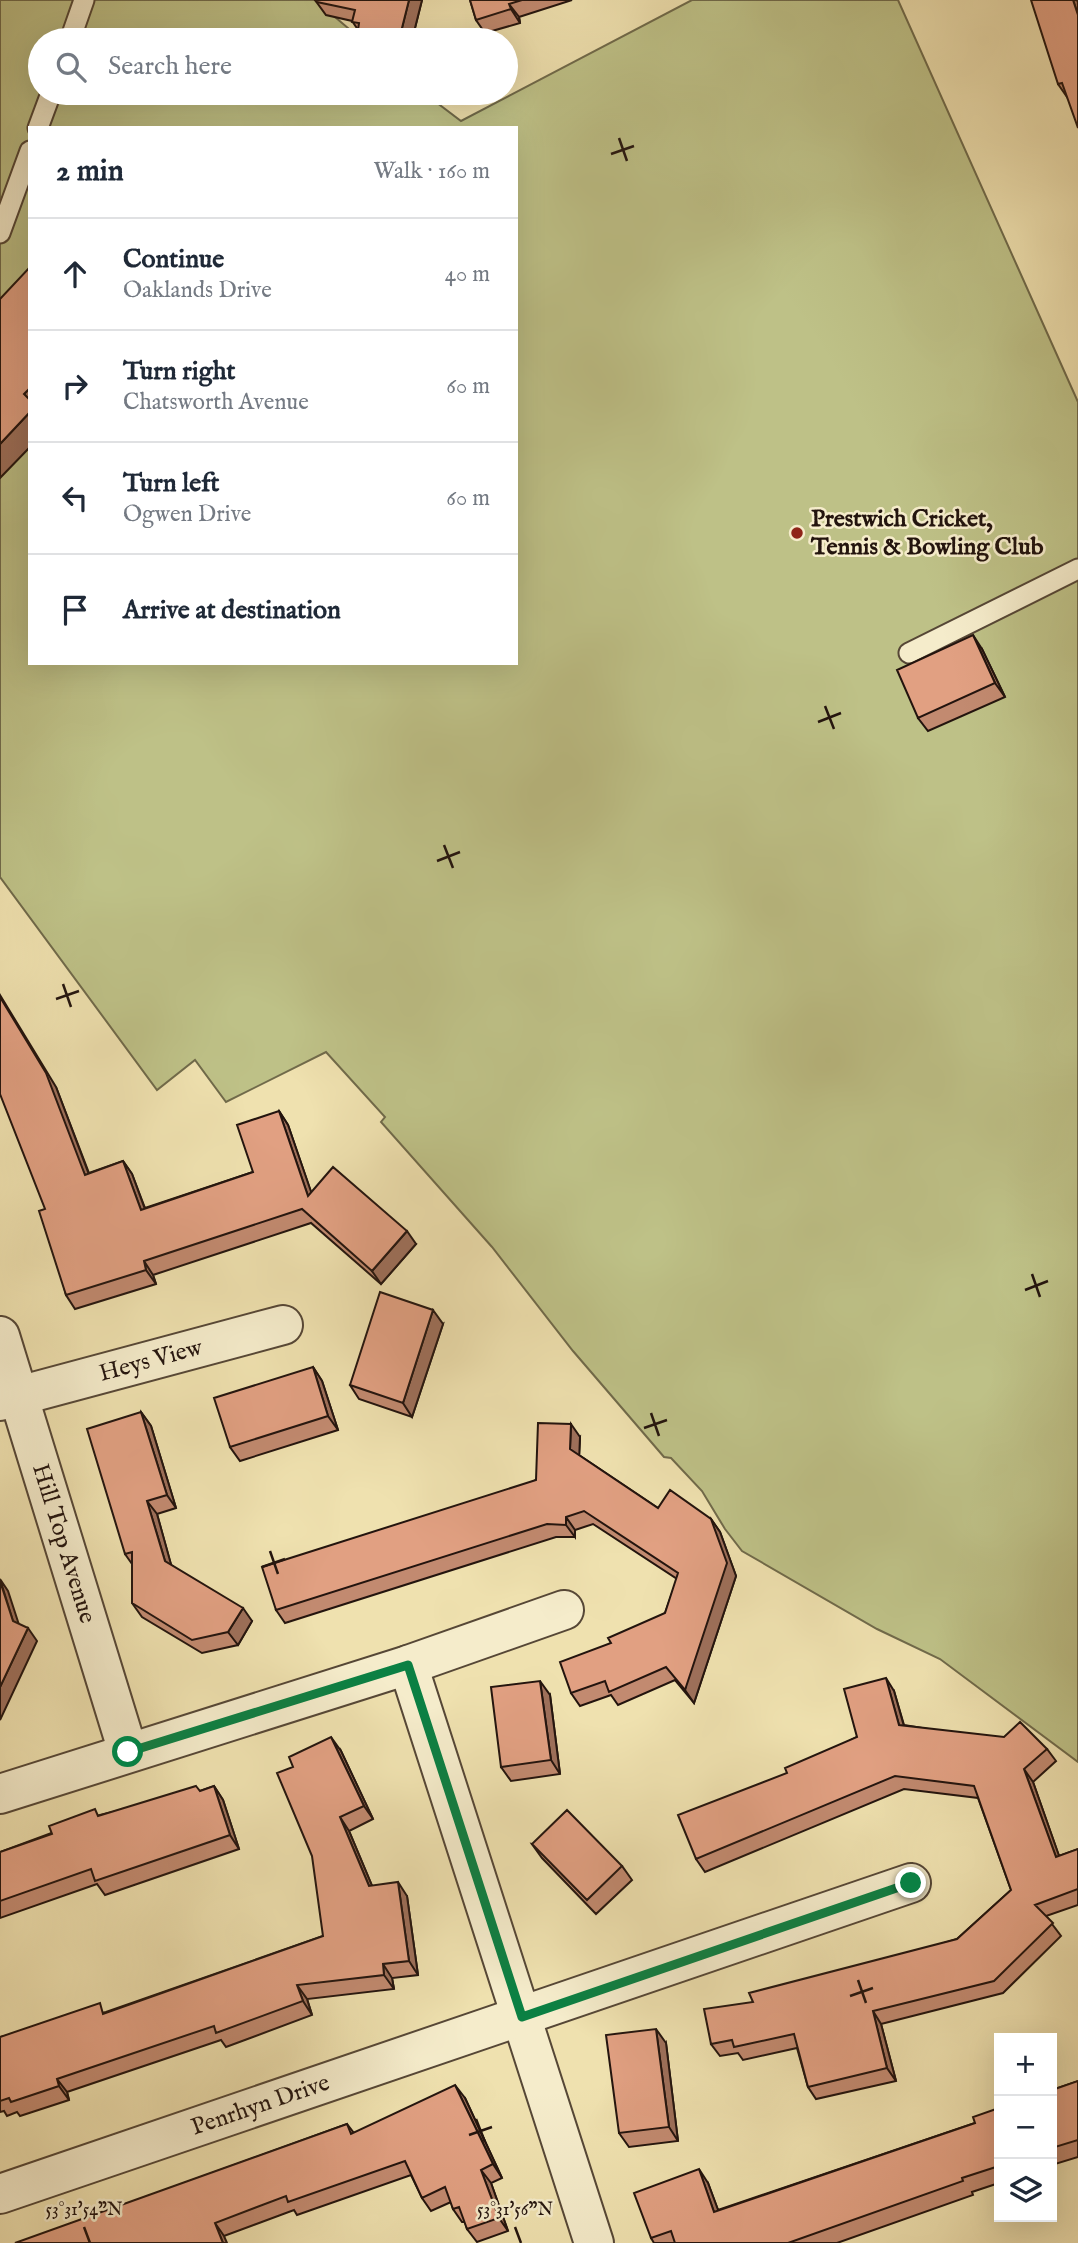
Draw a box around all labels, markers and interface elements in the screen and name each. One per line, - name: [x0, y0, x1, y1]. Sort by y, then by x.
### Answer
- search box: [28, 28, 518, 105]
- icon: search: [52, 48, 90, 86]
- text: Search here: [108, 50, 232, 83]
- text: 2 min: [56, 153, 124, 191]
- text: Walk · 160 m: [373, 157, 490, 186]
- text: Continue: [123, 243, 224, 276]
- icon: ahead: [56, 255, 94, 293]
- text: 40 m: [445, 260, 490, 289]
- text: Oaklands Drive: [123, 276, 272, 305]
- text: Turn right: [123, 355, 236, 388]
- icon: right: [56, 367, 94, 405]
- text: 60 m: [446, 372, 490, 401]
- text: Chatsworth Avenue: [123, 388, 309, 417]
- text: Turn left: [123, 467, 220, 500]
- icon: left: [56, 479, 94, 517]
- text: 60 m: [446, 484, 490, 513]
- text: Ogwen Drive: [123, 500, 251, 529]
- place label: Prestwich Cricket, Tennis & Bowling Club: [810, 504, 1044, 563]
- marker: Prestwich Cricket, Tennis & Bowling Club: [789, 525, 805, 541]
- icon: arrive: [56, 591, 94, 629]
- text: Arrive at destination: [123, 594, 341, 627]
- street label: Heys View: [96, 1332, 207, 1389]
- street label: Hill Top Avenue: [25, 1460, 103, 1627]
- route start: [112, 1736, 143, 1767]
- route end: [895, 1867, 926, 1898]
- map controls: [994, 2033, 1057, 2222]
- button: +: [994, 2033, 1057, 2096]
- street label: Penrhyn Drive: [187, 2067, 334, 2143]
- button: −: [994, 2096, 1057, 2159]
- button: layers: [994, 2159, 1057, 2222]
- text: 53°31'54"N: [45, 2199, 123, 2222]
- text: 53°31'56"N: [477, 2199, 553, 2222]

